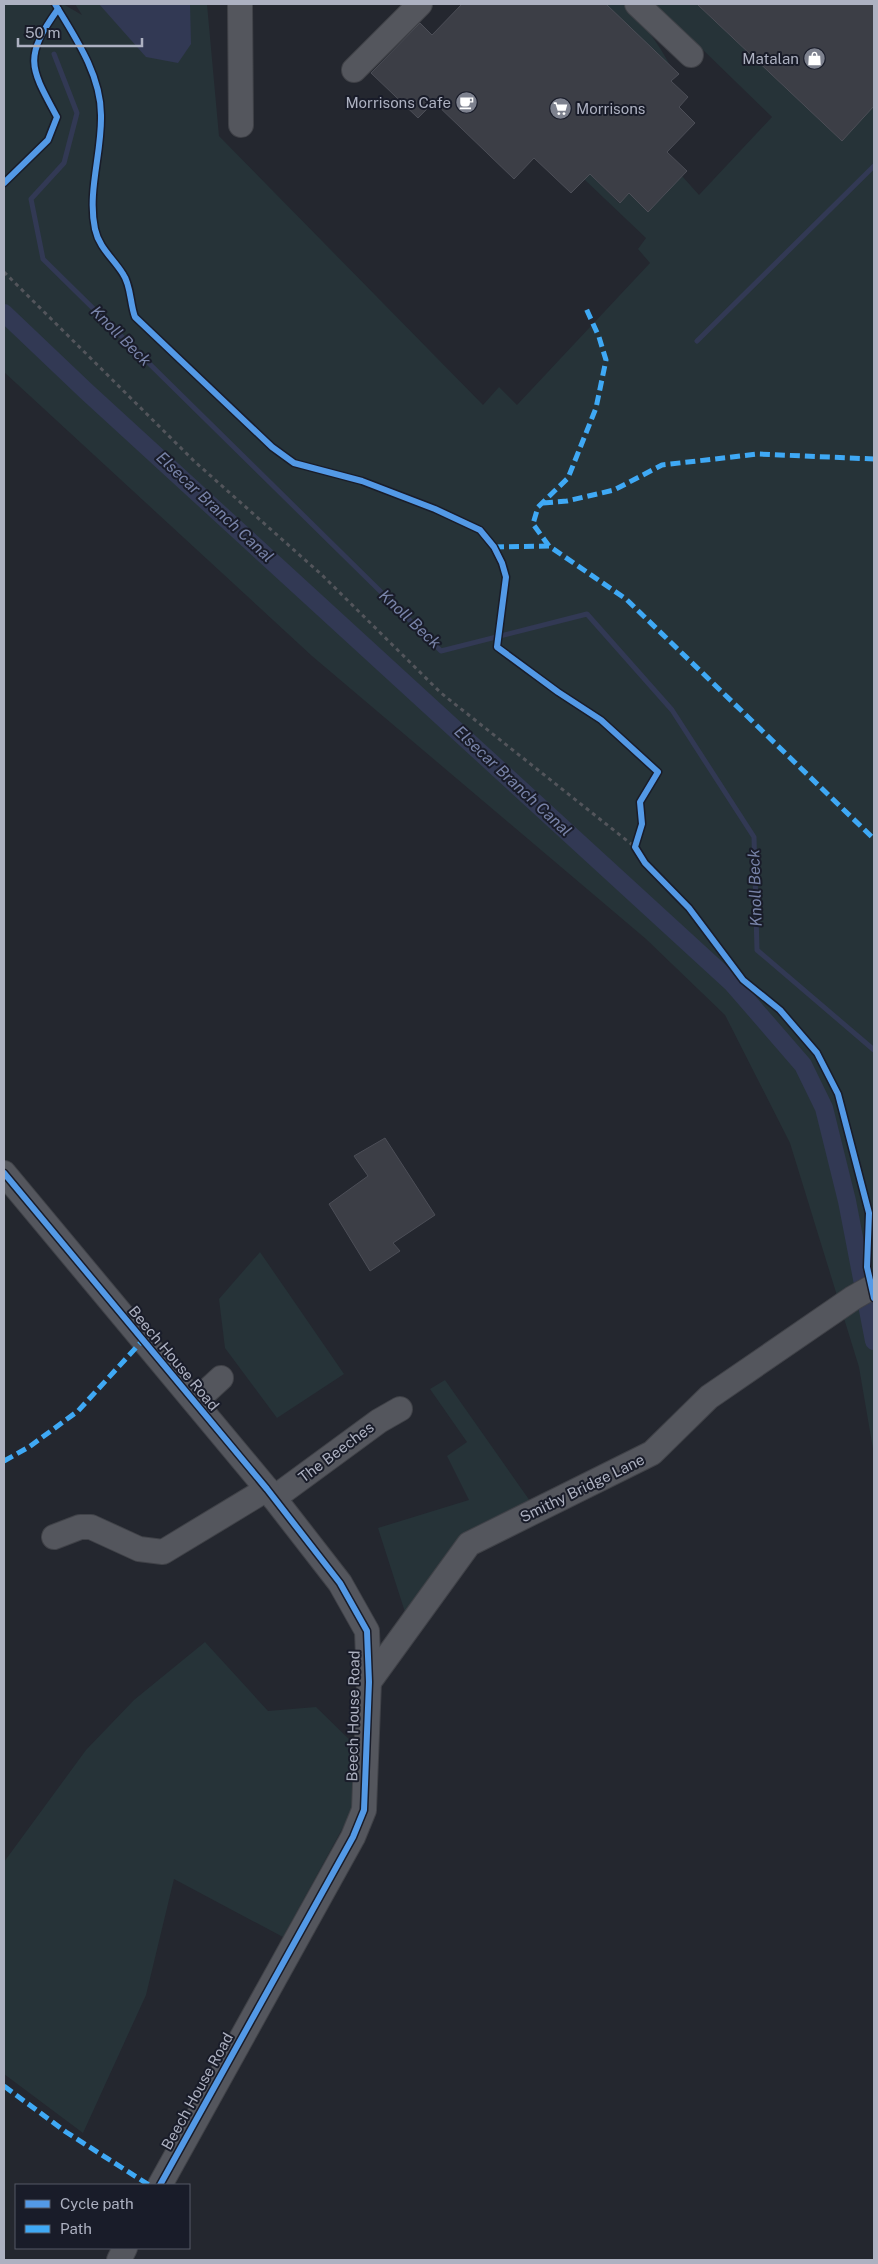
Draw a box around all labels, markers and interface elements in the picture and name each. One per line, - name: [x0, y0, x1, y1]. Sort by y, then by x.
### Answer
- scale bar: [18, 15, 141, 47]
- text: 50 m: [25, 24, 60, 41]
- shop icon: Matalan: [803, 46, 827, 70]
- place label: Matalan: [742, 50, 799, 67]
- cafe icon: Morrisons Cafe: [455, 90, 479, 114]
- place label: Morrisons Cafe: [345, 94, 451, 111]
- supermarket icon: Morrisons: [548, 96, 572, 120]
- place label: Morrisons: [576, 100, 645, 117]
- water label: Knoll Beck: [87, 302, 155, 370]
- water label: Elsecar Branch Canal: [153, 448, 277, 566]
- water label: Knoll Beck: [375, 586, 445, 653]
- water label: Elsecar Branch Canal: [451, 722, 575, 840]
- water label: Knoll Beck: [744, 849, 766, 927]
- street label: Beech House Road: [125, 1302, 223, 1414]
- street label: The Beeches: [295, 1418, 377, 1486]
- street label: Smithy Bridge Lane: [517, 1451, 647, 1525]
- street label: Beech House Road: [343, 1650, 363, 1782]
- street label: Beech House Road: [158, 2030, 236, 2152]
- legend: [15, 2184, 190, 2249]
- text: Cycle path: [60, 2195, 134, 2212]
- text: Path: [60, 2220, 92, 2237]

